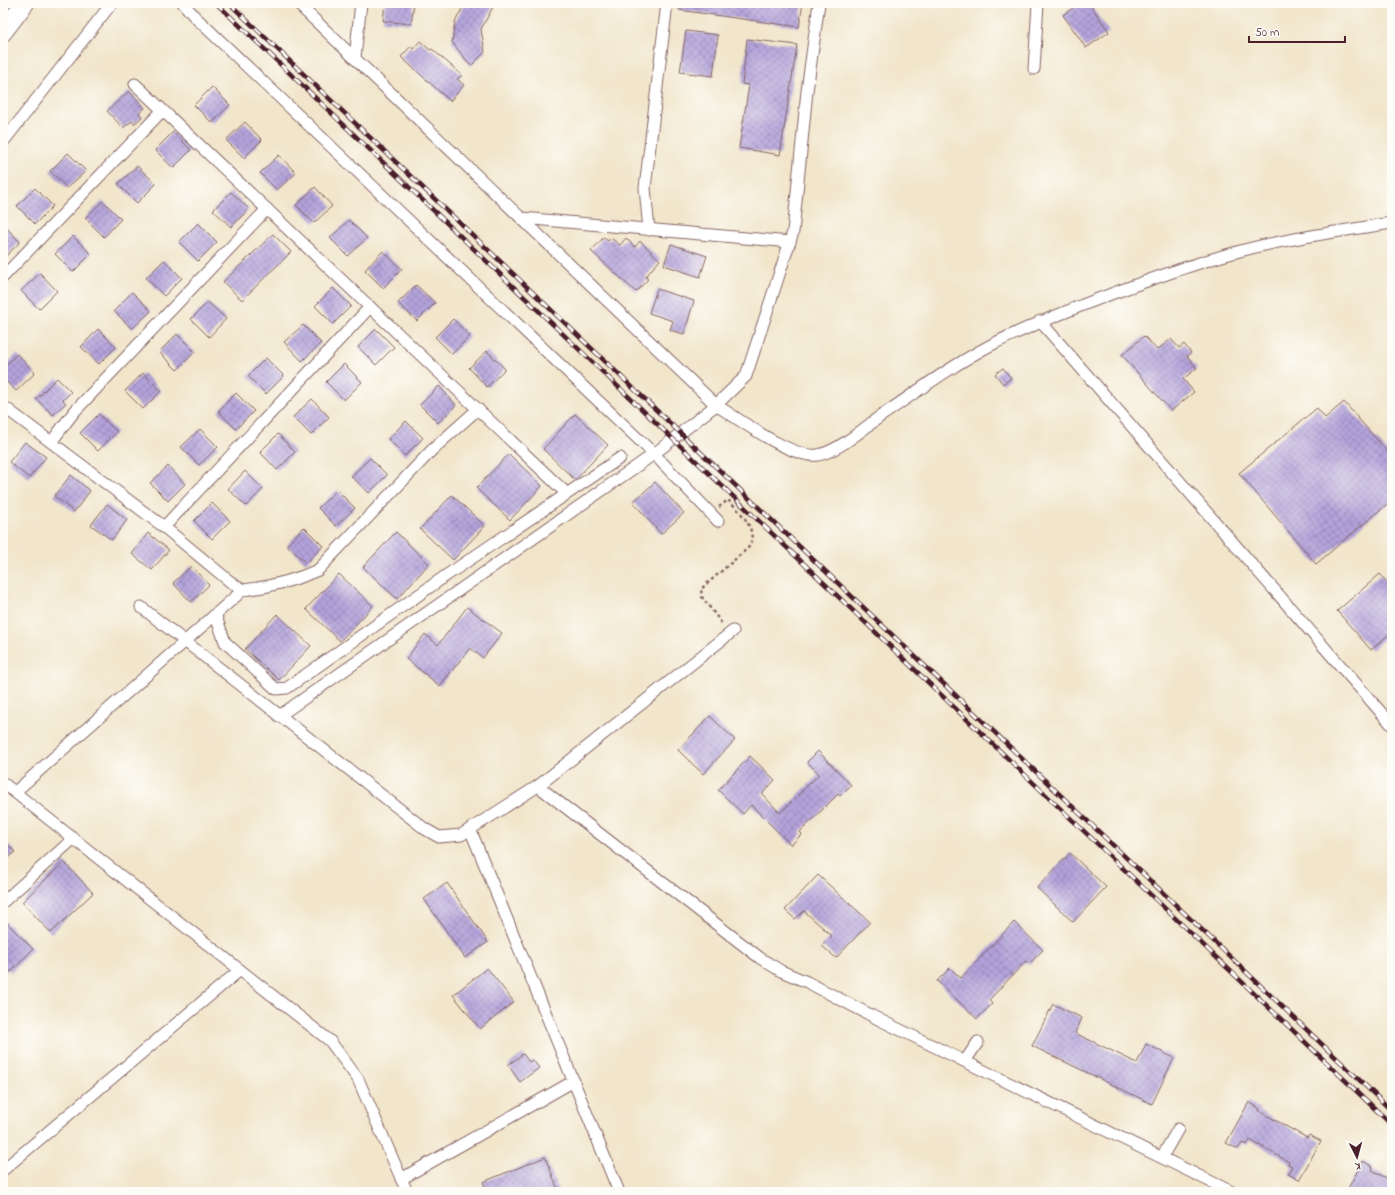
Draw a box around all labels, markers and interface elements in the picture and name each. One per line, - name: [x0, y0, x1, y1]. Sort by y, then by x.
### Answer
- scale bar: [1249, 18, 1345, 44]
- text: 50 m: [1255, 24, 1279, 42]
- north arrow: [1337, 1137, 1377, 1177]
- text: K: [1354, 1158, 1361, 1174]

